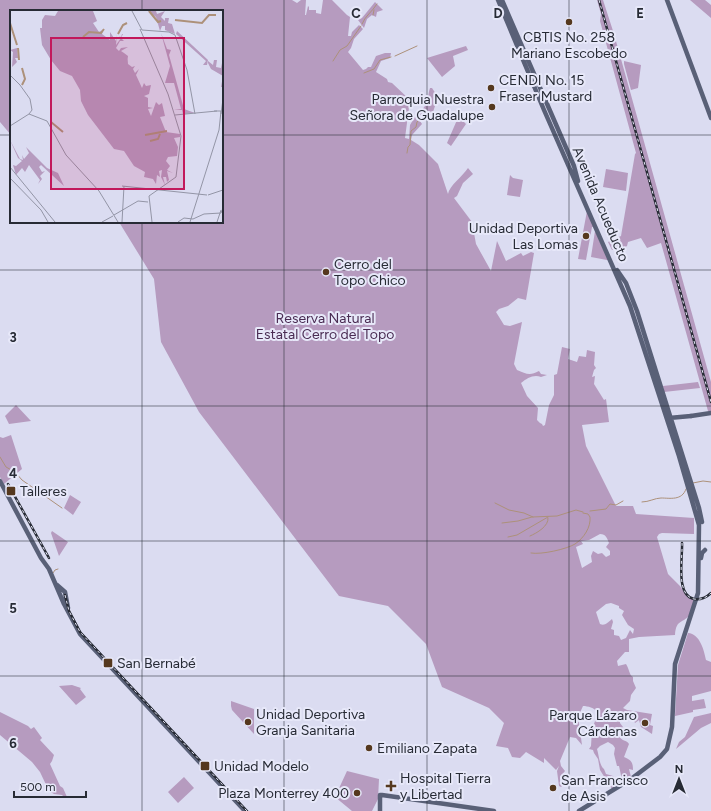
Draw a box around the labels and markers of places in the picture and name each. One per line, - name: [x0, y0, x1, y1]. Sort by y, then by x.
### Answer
- marker: CBTIS No. 258 Mariano Escobedo: [564, 17, 574, 27]
- place label: CBTIS No. 258 Mariano Escobedo: [511, 29, 627, 62]
- place label: CENDI No. 15 Fraser Mustard: [499, 72, 592, 105]
- marker: CENDI No. 15 Fraser Mustard: [486, 83, 496, 93]
- place label: Parroquia Nuestra Señora de Guadalupe: [349, 91, 484, 124]
- marker: Parroquia Nuestra Señora de Guadalupe: [487, 102, 497, 112]
- place label: Unidad Deportiva Las Lomas: [469, 220, 578, 253]
- marker: Unidad Deportiva Las Lomas: [581, 231, 591, 241]
- place label: Cerro del Topo Chico: [334, 256, 406, 289]
- marker: Cerro del Topo Chico: [321, 267, 331, 277]
- place label: Talleres: [20, 483, 67, 500]
- marker: Talleres: [5, 485, 17, 497]
- place label: San Bernabé: [117, 655, 196, 672]
- marker: San Bernabé: [102, 657, 114, 669]
- place label: Unidad Deportiva Granja Sanitaria: [256, 706, 365, 739]
- place label: Parque Lázaro Cárdenas: [549, 707, 637, 740]
- marker: Unidad Deportiva Granja Sanitaria: [243, 717, 253, 727]
- marker: Parque Lázaro Cárdenas: [640, 718, 650, 728]
- place label: Emiliano Zapata: [377, 740, 477, 757]
- marker: Emiliano Zapata: [364, 743, 374, 753]
- place label: Unidad Modelo: [214, 758, 309, 775]
- marker: Unidad Modelo: [199, 760, 211, 772]
- place label: Hospital Tierra y Libertad: [400, 770, 491, 803]
- place label: San Francisco de Asis: [561, 772, 648, 805]
- marker: Hospital Tierra y Libertad: [385, 780, 397, 792]
- marker: San Francisco de Asis: [548, 783, 558, 793]
- place label: Plaza Monterrey 400: [218, 785, 349, 802]
- marker: Plaza Monterrey 400: [352, 788, 362, 798]

